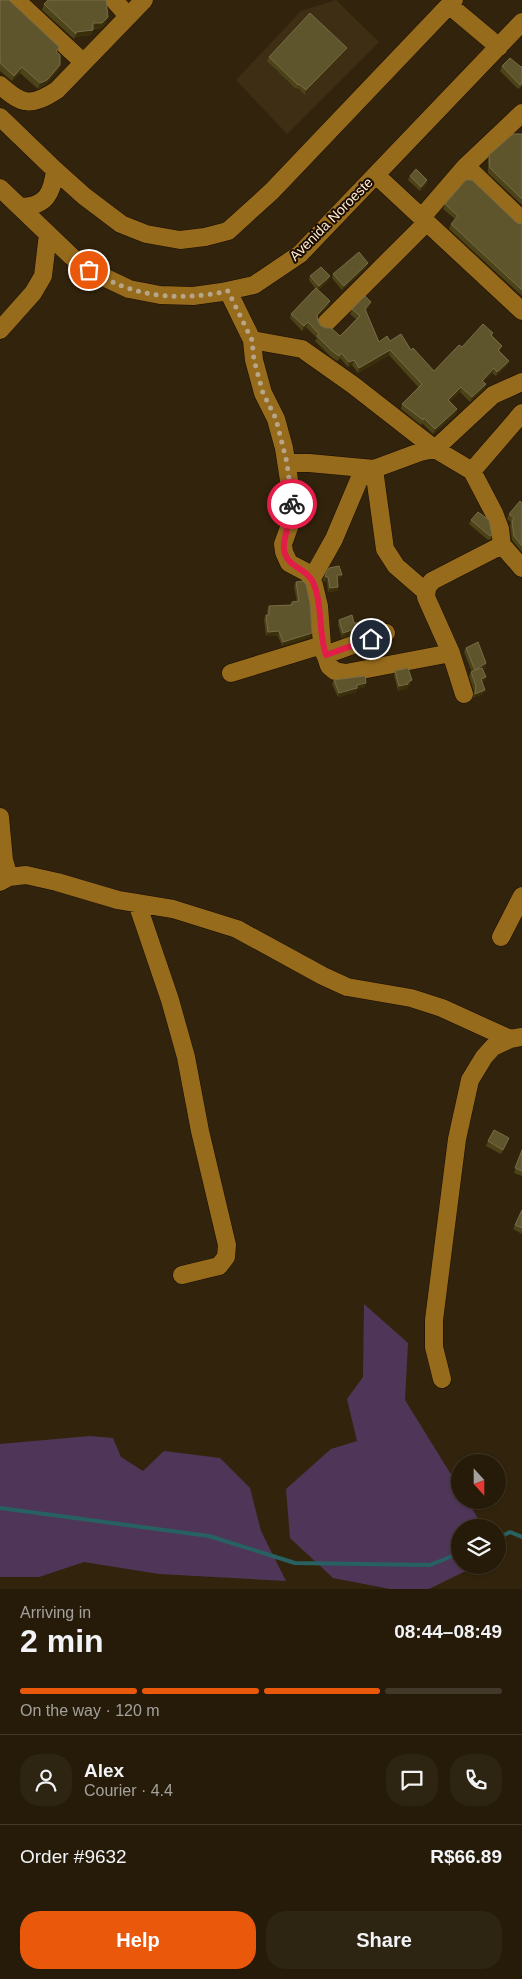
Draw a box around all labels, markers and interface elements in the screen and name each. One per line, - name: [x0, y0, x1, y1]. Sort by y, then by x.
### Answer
- street label: Avenida Noroeste: [286, 174, 376, 264]
- pin: [68, 249, 110, 291]
- icon: bag: [75, 256, 103, 284]
- courier: [267, 479, 317, 529]
- icon: bike: [278, 490, 306, 518]
- pin: [350, 618, 392, 660]
- icon: home: [357, 625, 385, 653]
- north arrow: [451, 1454, 506, 1509]
- map controls: [451, 1454, 506, 1574]
- button: layers: [451, 1519, 506, 1574]
- text: Arriving in: [20, 1604, 91, 1621]
- text: 08:44–08:49: [394, 1621, 502, 1642]
- text: 2 min: [20, 1623, 104, 1659]
- text: On the way · 120 m: [20, 1702, 160, 1719]
- button: person: [20, 1754, 72, 1806]
- button: chat: [386, 1754, 438, 1806]
- button: phone: [450, 1754, 502, 1806]
- text: Alex: [84, 1760, 124, 1781]
- text: Courier · 4.4: [84, 1782, 173, 1799]
- text: Order #9632: [20, 1846, 127, 1867]
- text: R$66.89: [430, 1846, 502, 1867]
- button: Help: [20, 1911, 256, 1969]
- button: Share: [266, 1911, 502, 1969]

